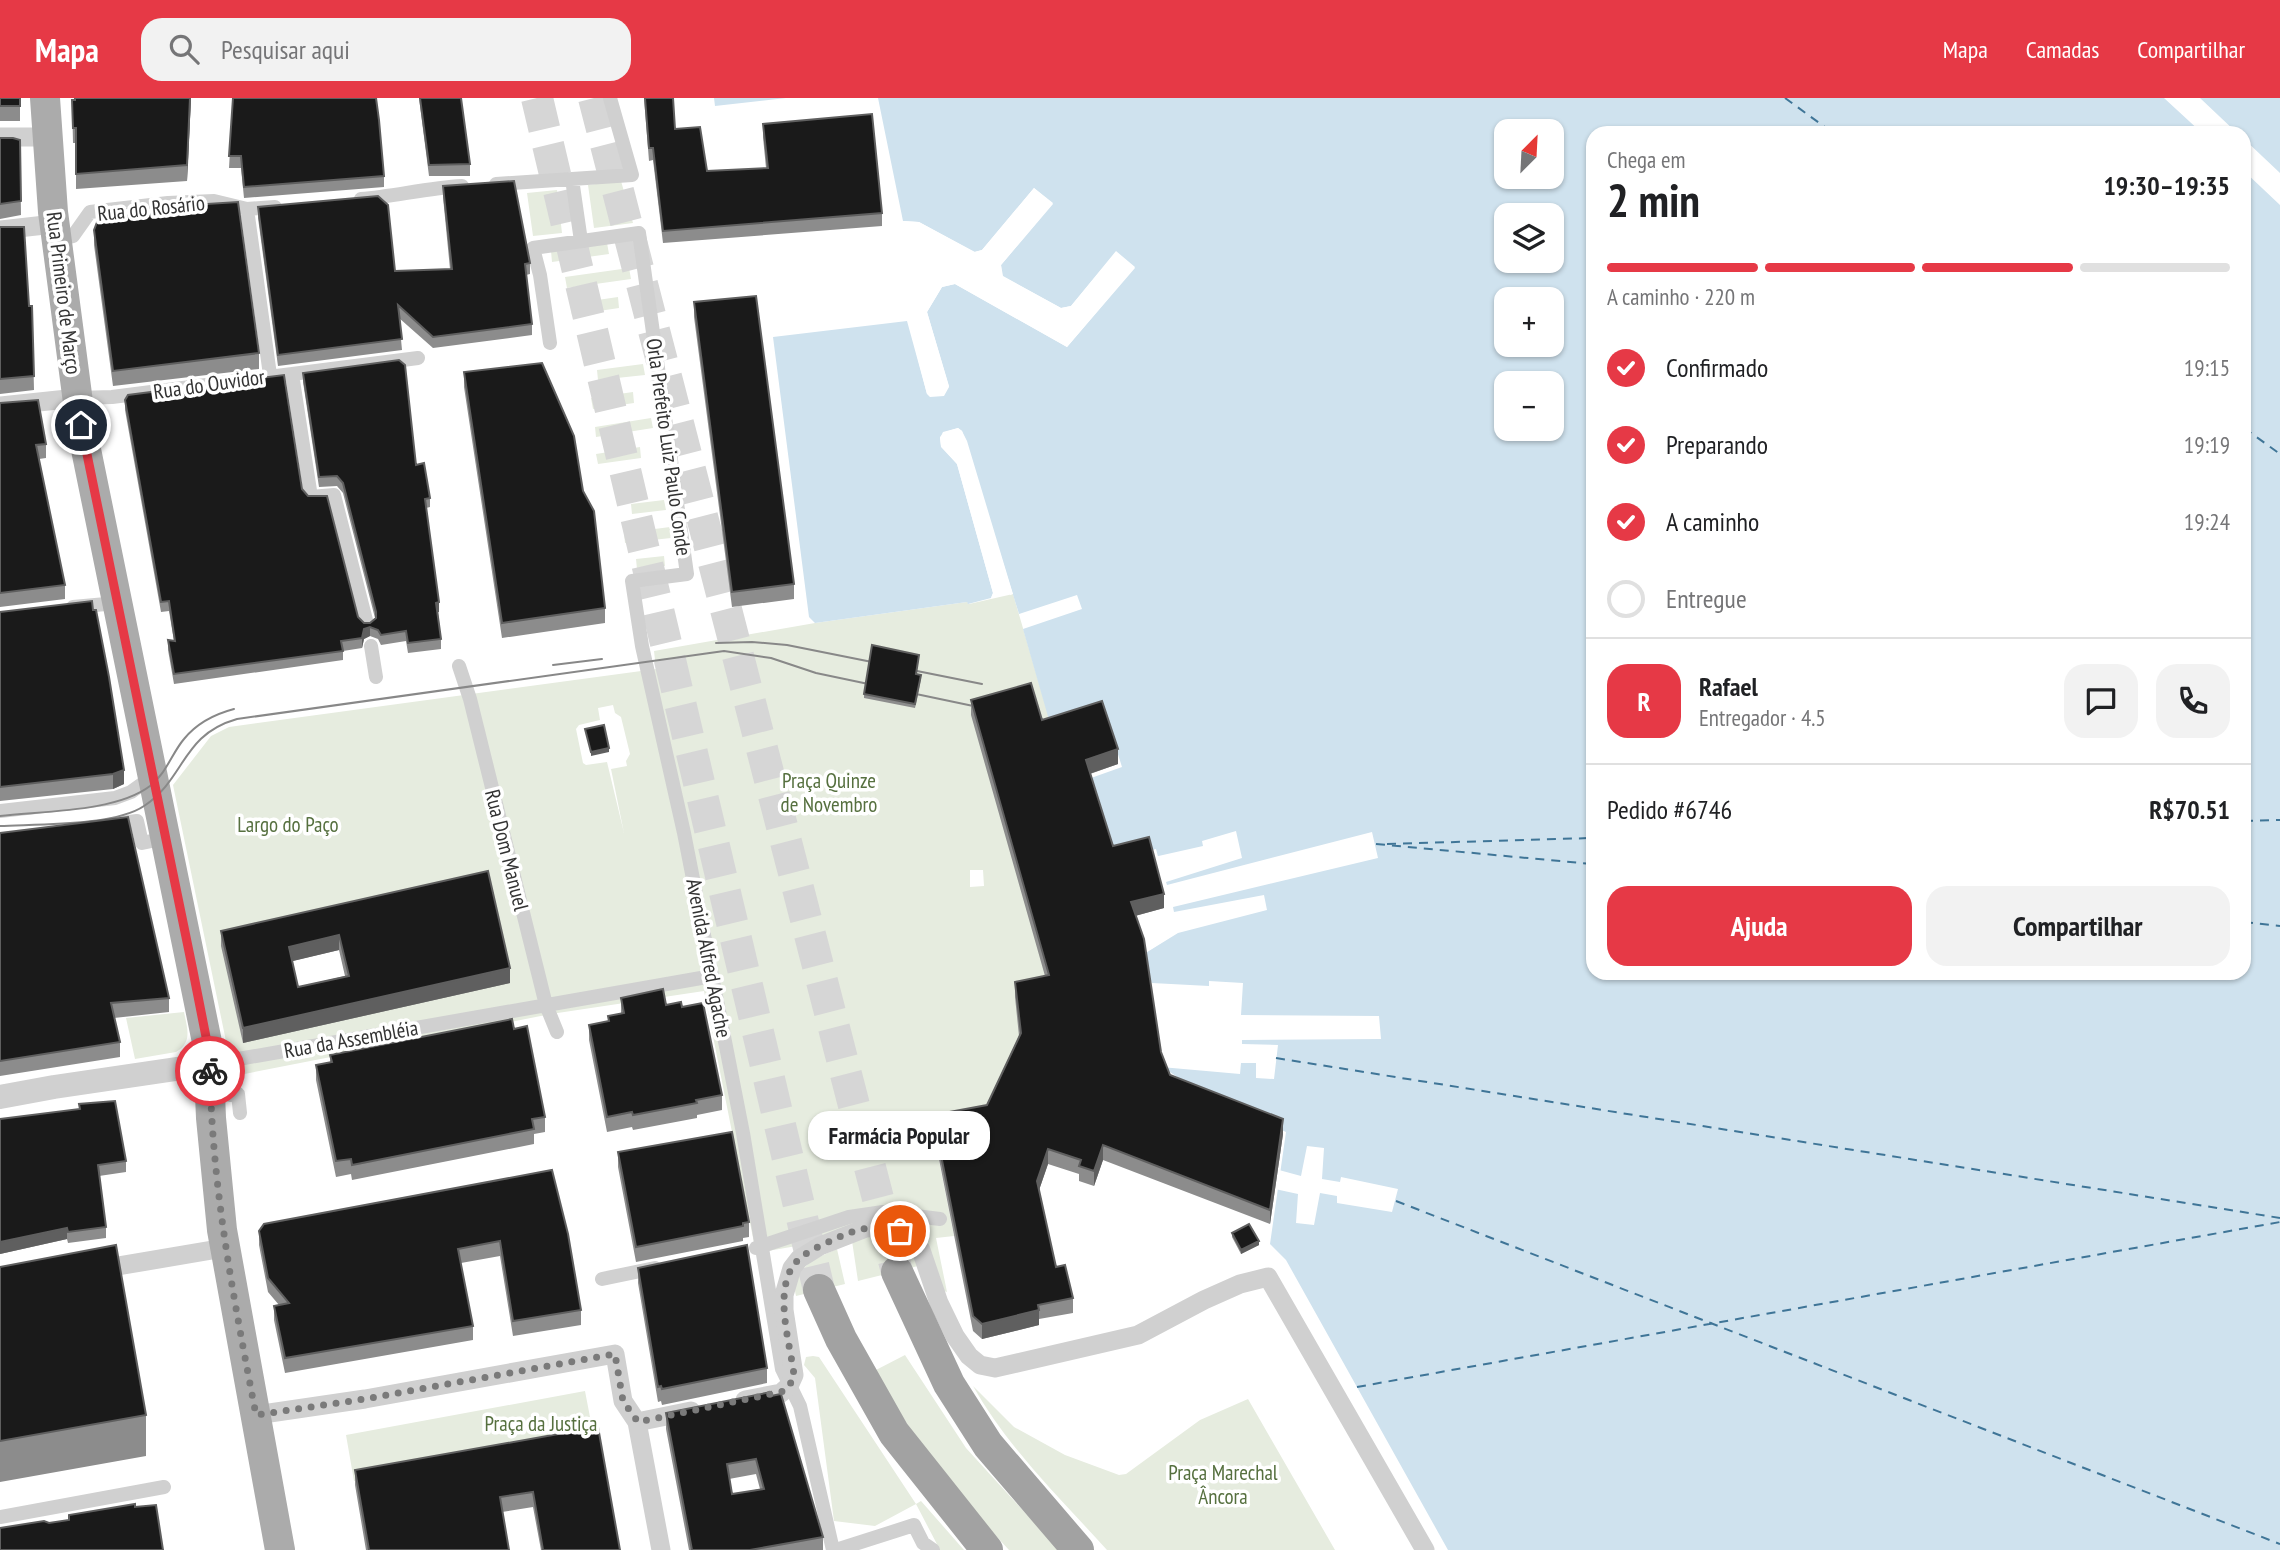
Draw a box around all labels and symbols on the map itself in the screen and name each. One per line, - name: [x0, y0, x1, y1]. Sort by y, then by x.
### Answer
- north arrow: [1494, 119, 1564, 189]
- street label: Rua do Rosário: [96, 189, 206, 227]
- street label: Rua Primeiro de Março: [41, 210, 87, 376]
- street label: Orla Prefeito Luiz Paulo Conde: [640, 336, 698, 558]
- street label: Rua do Ouvidor: [152, 363, 267, 405]
- pin: [51, 395, 111, 455]
- park label: Praça Quinze de Novembro: [781, 767, 877, 818]
- street label: Rua Dom Manuel: [479, 787, 535, 913]
- park label: Largo do Paço: [237, 811, 339, 838]
- street label: Avenida Alfred Agache: [680, 876, 738, 1040]
- street label: Rua da Assembléia: [282, 1014, 420, 1064]
- courier: [175, 1036, 245, 1106]
- callout: Farmácia Popular: [809, 1112, 991, 1161]
- pin: [870, 1201, 930, 1261]
- park label: Praça da Justiça: [485, 1410, 597, 1437]
- park label: Praça Marechal Âncora: [1168, 1459, 1278, 1510]

